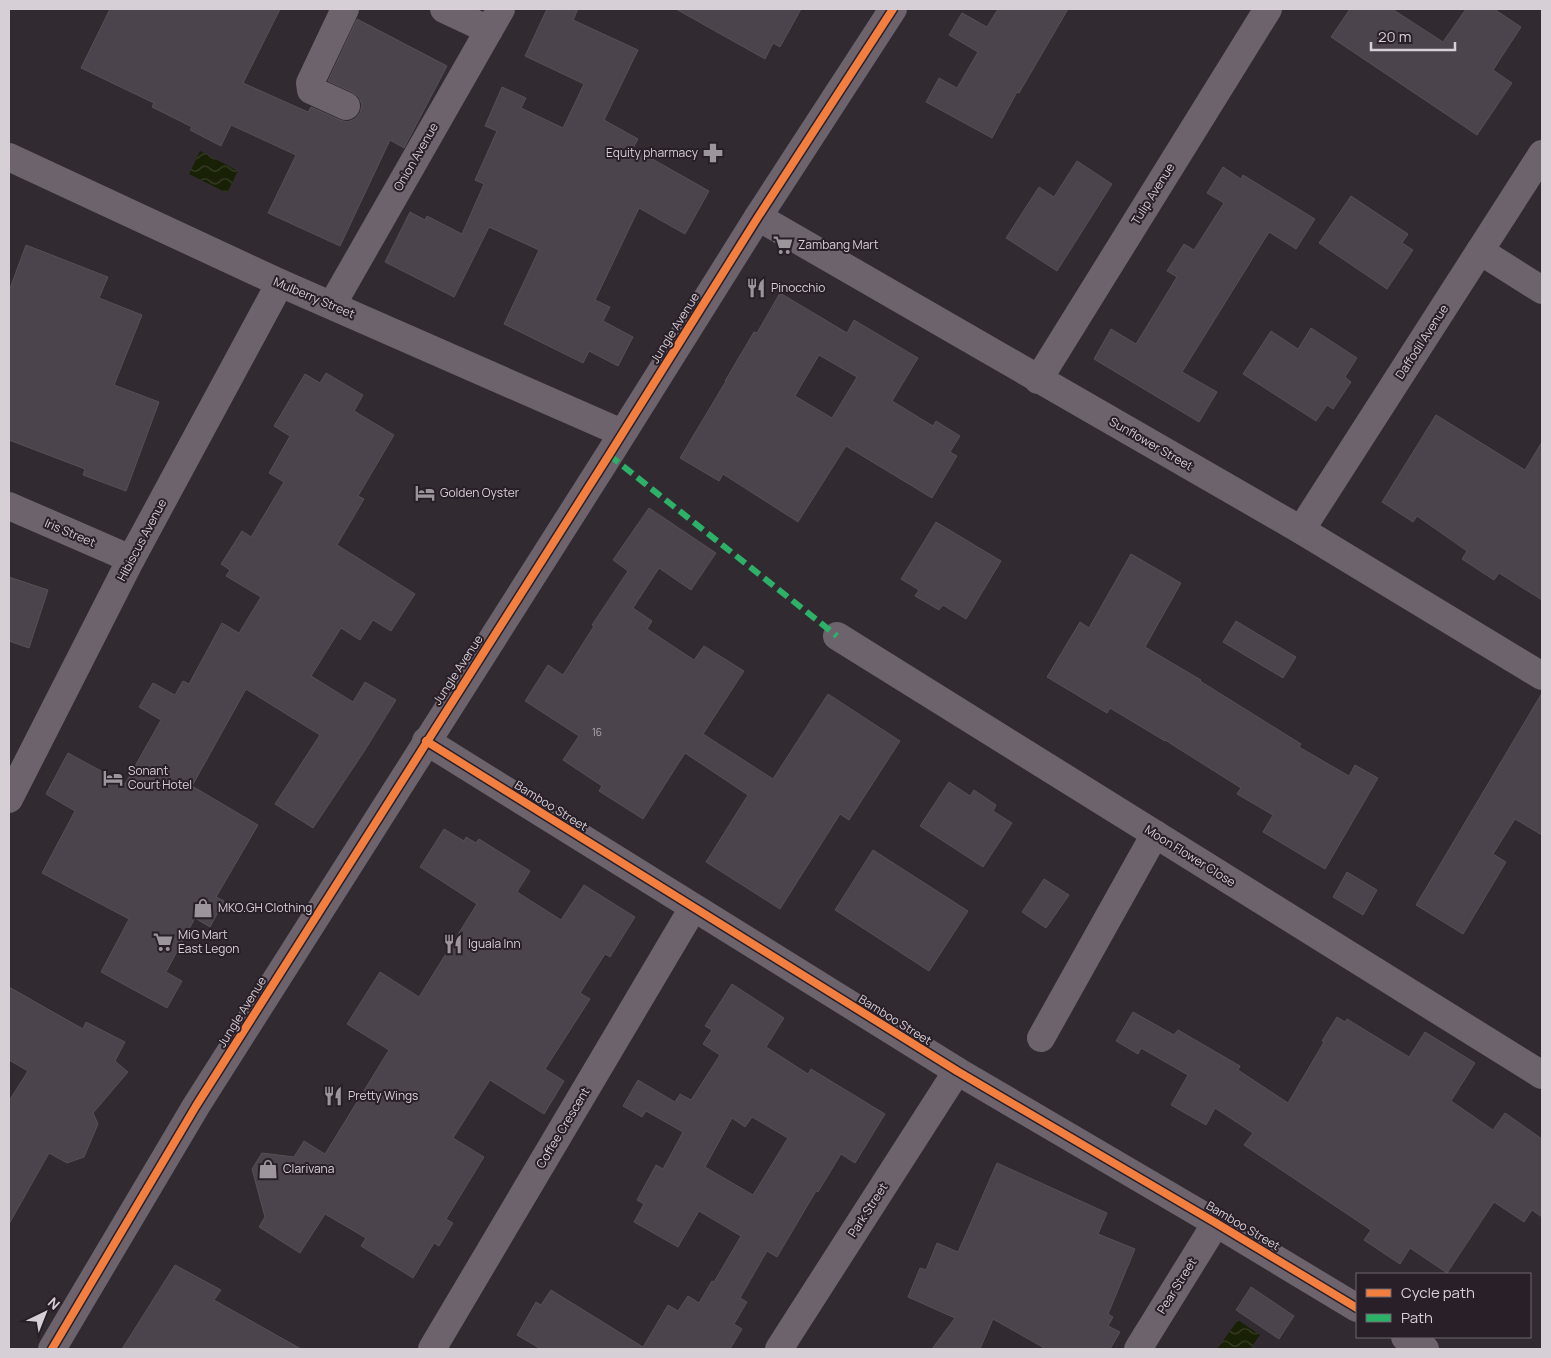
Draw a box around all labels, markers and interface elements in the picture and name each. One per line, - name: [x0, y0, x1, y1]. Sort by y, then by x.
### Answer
- scale bar: [1371, 20, 1455, 52]
- text: 20 m: [1378, 26, 1411, 47]
- street label: Onion Avenue: [389, 119, 442, 194]
- pharmacy icon: Equity pharmacy: [702, 142, 724, 164]
- place label: Equity pharmacy: [606, 144, 699, 161]
- street label: Tulip Avenue: [1127, 160, 1178, 228]
- supermarket icon: Zambang Mart: [772, 234, 794, 256]
- place label: Zambang Mart: [798, 236, 879, 253]
- street label: Mulberry Street: [271, 273, 358, 322]
- restaurant icon: Pinocchio: [745, 277, 767, 299]
- place label: Pinocchio: [771, 279, 825, 296]
- street label: Jungle Avenue: [646, 289, 703, 366]
- street label: Daffodil Avenue: [1391, 301, 1452, 382]
- street label: Sunflower Street: [1106, 413, 1196, 475]
- hotel icon: Golden Oyster: [414, 482, 436, 504]
- place label: Golden Oyster: [440, 484, 520, 501]
- street label: Hibiscus Avenue: [113, 496, 170, 584]
- street label: Iris Street: [42, 514, 98, 551]
- street label: Jungle Avenue: [429, 631, 487, 708]
- house number: 16: [592, 725, 602, 739]
- place label: Sonant Court Hotel: [128, 762, 192, 793]
- hotel icon: Sonant Court Hotel: [102, 767, 124, 789]
- street label: Bamboo Street: [512, 776, 591, 835]
- street label: Moon Flower Close: [1142, 821, 1239, 890]
- shop icon: MKO.GH Clothing: [192, 897, 214, 919]
- place label: MKO.GH Clothing: [218, 899, 312, 916]
- place label: MiG Mart East Legon: [178, 926, 239, 957]
- supermarket icon: MiG Mart East Legon: [152, 931, 174, 953]
- restaurant icon: Iguala Inn: [442, 933, 464, 955]
- place label: Iguala Inn: [468, 935, 521, 952]
- street label: Jungle Avenue: [213, 973, 270, 1050]
- street label: Bamboo Street: [856, 990, 935, 1049]
- street label: Coffee Crescent: [532, 1084, 593, 1171]
- restaurant icon: Pretty Wings: [322, 1085, 344, 1107]
- place label: Pretty Wings: [348, 1087, 418, 1104]
- shop icon: Clarivana: [257, 1158, 279, 1180]
- place label: Clarivana: [283, 1160, 334, 1177]
- street label: Park Street: [844, 1179, 892, 1240]
- street label: Bamboo Street: [1203, 1197, 1283, 1254]
- street label: Pear Street: [1153, 1254, 1201, 1317]
- legend: [1356, 1273, 1531, 1338]
- text: Cycle path: [1401, 1282, 1475, 1303]
- north arrow: [20, 1288, 70, 1338]
- text: N: [44, 1293, 64, 1314]
- text: Path: [1401, 1307, 1433, 1328]

